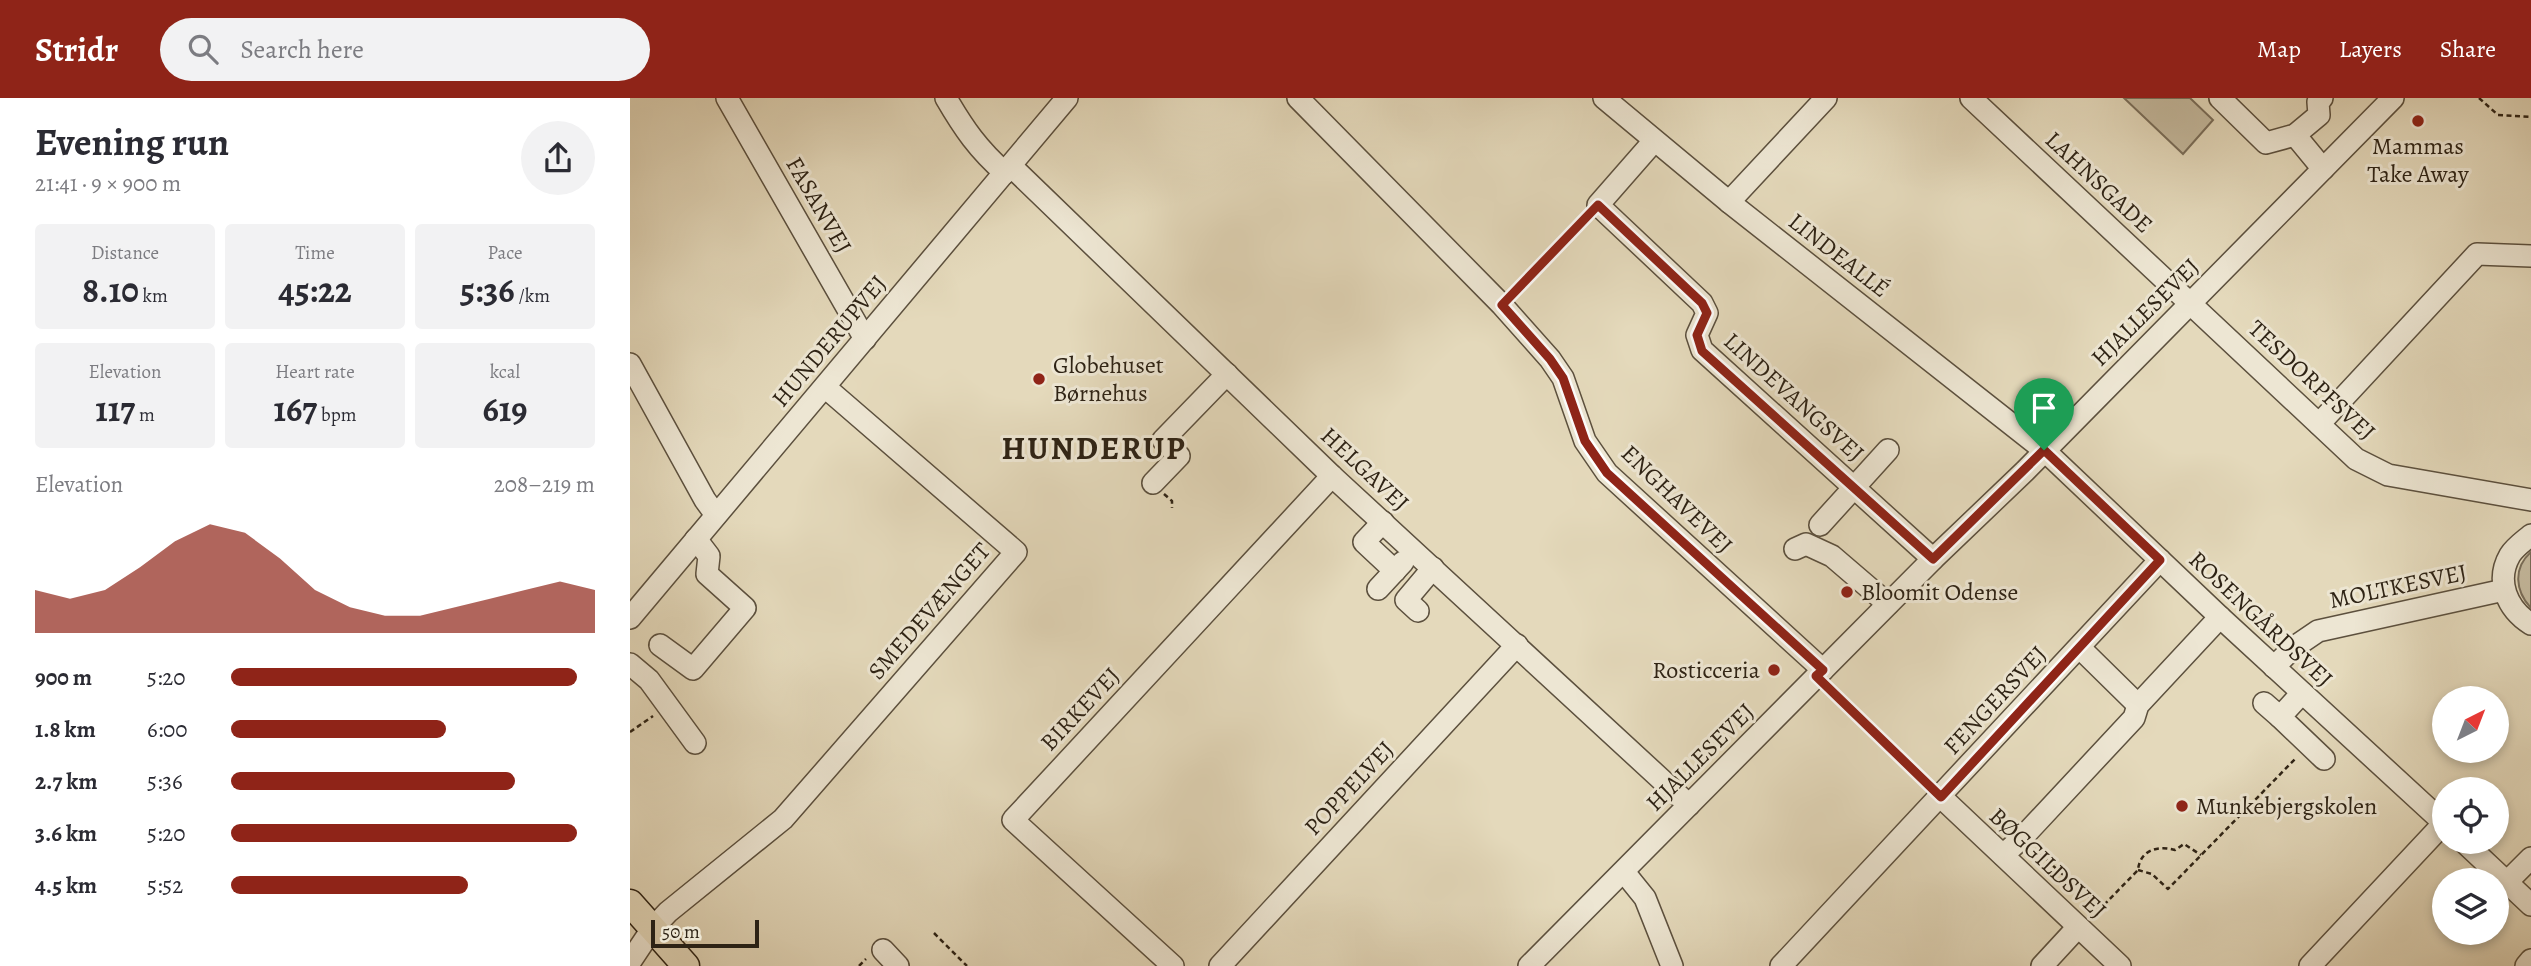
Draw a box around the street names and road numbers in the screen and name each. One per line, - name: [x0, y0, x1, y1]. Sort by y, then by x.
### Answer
- street label: LAHNSGADE: [2038, 124, 2160, 240]
- street label: FASANVEJ: [779, 151, 859, 259]
- street label: LINDEALLÉ: [1782, 205, 1896, 305]
- street label: HJALLESEVEJ: [2084, 251, 2206, 373]
- street label: HUNDERUPVEJ: [764, 268, 894, 414]
- street label: TESDORPFSVEJ: [2241, 313, 2383, 447]
- street label: LINDEVANGSVEJ: [1717, 325, 1871, 469]
- street label: HELGAVEJ: [1314, 420, 1416, 518]
- street label: ENGHAVEVEJ: [1614, 438, 1740, 560]
- street label: SMEDEVÆNGET: [861, 536, 997, 686]
- street label: ROSENGÅRDSVEJ: [2182, 544, 2340, 694]
- street label: MOLTKESVEJ: [2326, 556, 2470, 616]
- street label: FENGERSVEJ: [1936, 639, 2054, 761]
- street label: BIRKEVEJ: [1033, 660, 1127, 758]
- street label: HJALLESEVEJ: [1639, 696, 1761, 818]
- street label: POPPELVEJ: [1297, 734, 1401, 842]
- street label: BØGGILDSVEJ: [1982, 800, 2114, 926]

